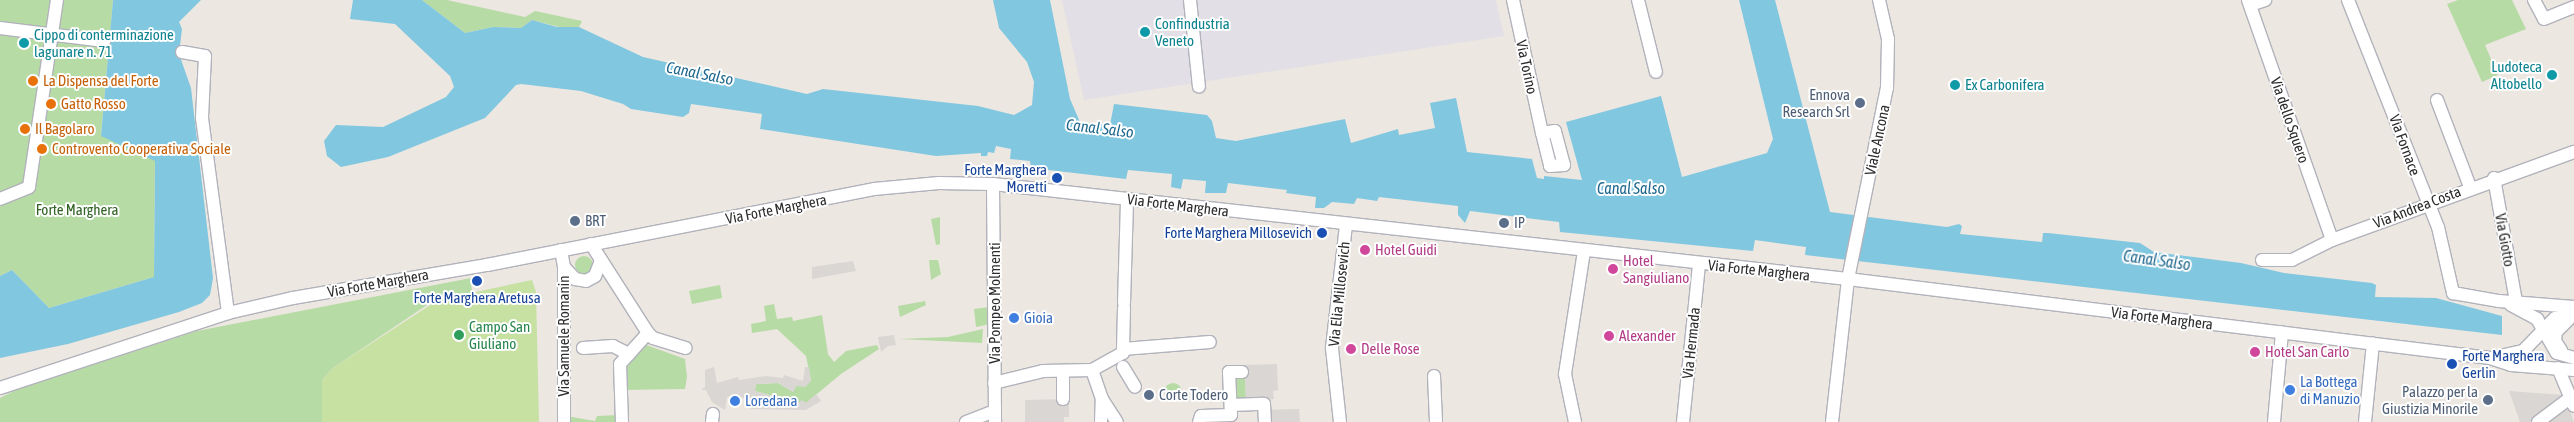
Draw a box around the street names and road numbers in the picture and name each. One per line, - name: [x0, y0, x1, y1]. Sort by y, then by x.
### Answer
- street label: Via Torino: [1513, 38, 1541, 96]
- street label: Via dello Squero: [2267, 75, 2313, 165]
- street label: Viale Ancona: [1861, 103, 1893, 177]
- street label: Via Fornace: [2386, 112, 2424, 178]
- street label: Via Andrea Costa: [2371, 182, 2463, 232]
- street label: Via Forte Marghera: [724, 190, 828, 228]
- street label: Via Forte Marghera: [1126, 190, 1230, 220]
- street label: Via Giotto: [2491, 212, 2519, 268]
- street label: Via Elia Millosevich: [1325, 241, 1353, 347]
- street label: Via Pompeo Molmenti: [986, 242, 1004, 364]
- street label: Via Forte Marghera: [1707, 256, 1811, 284]
- street label: Via Forte Marghera: [326, 265, 430, 301]
- street label: Via Samuele Romanin: [555, 276, 573, 396]
- street label: Via Forte Marghera: [2110, 303, 2214, 333]
- street label: Via Hermada: [1678, 306, 1704, 380]

